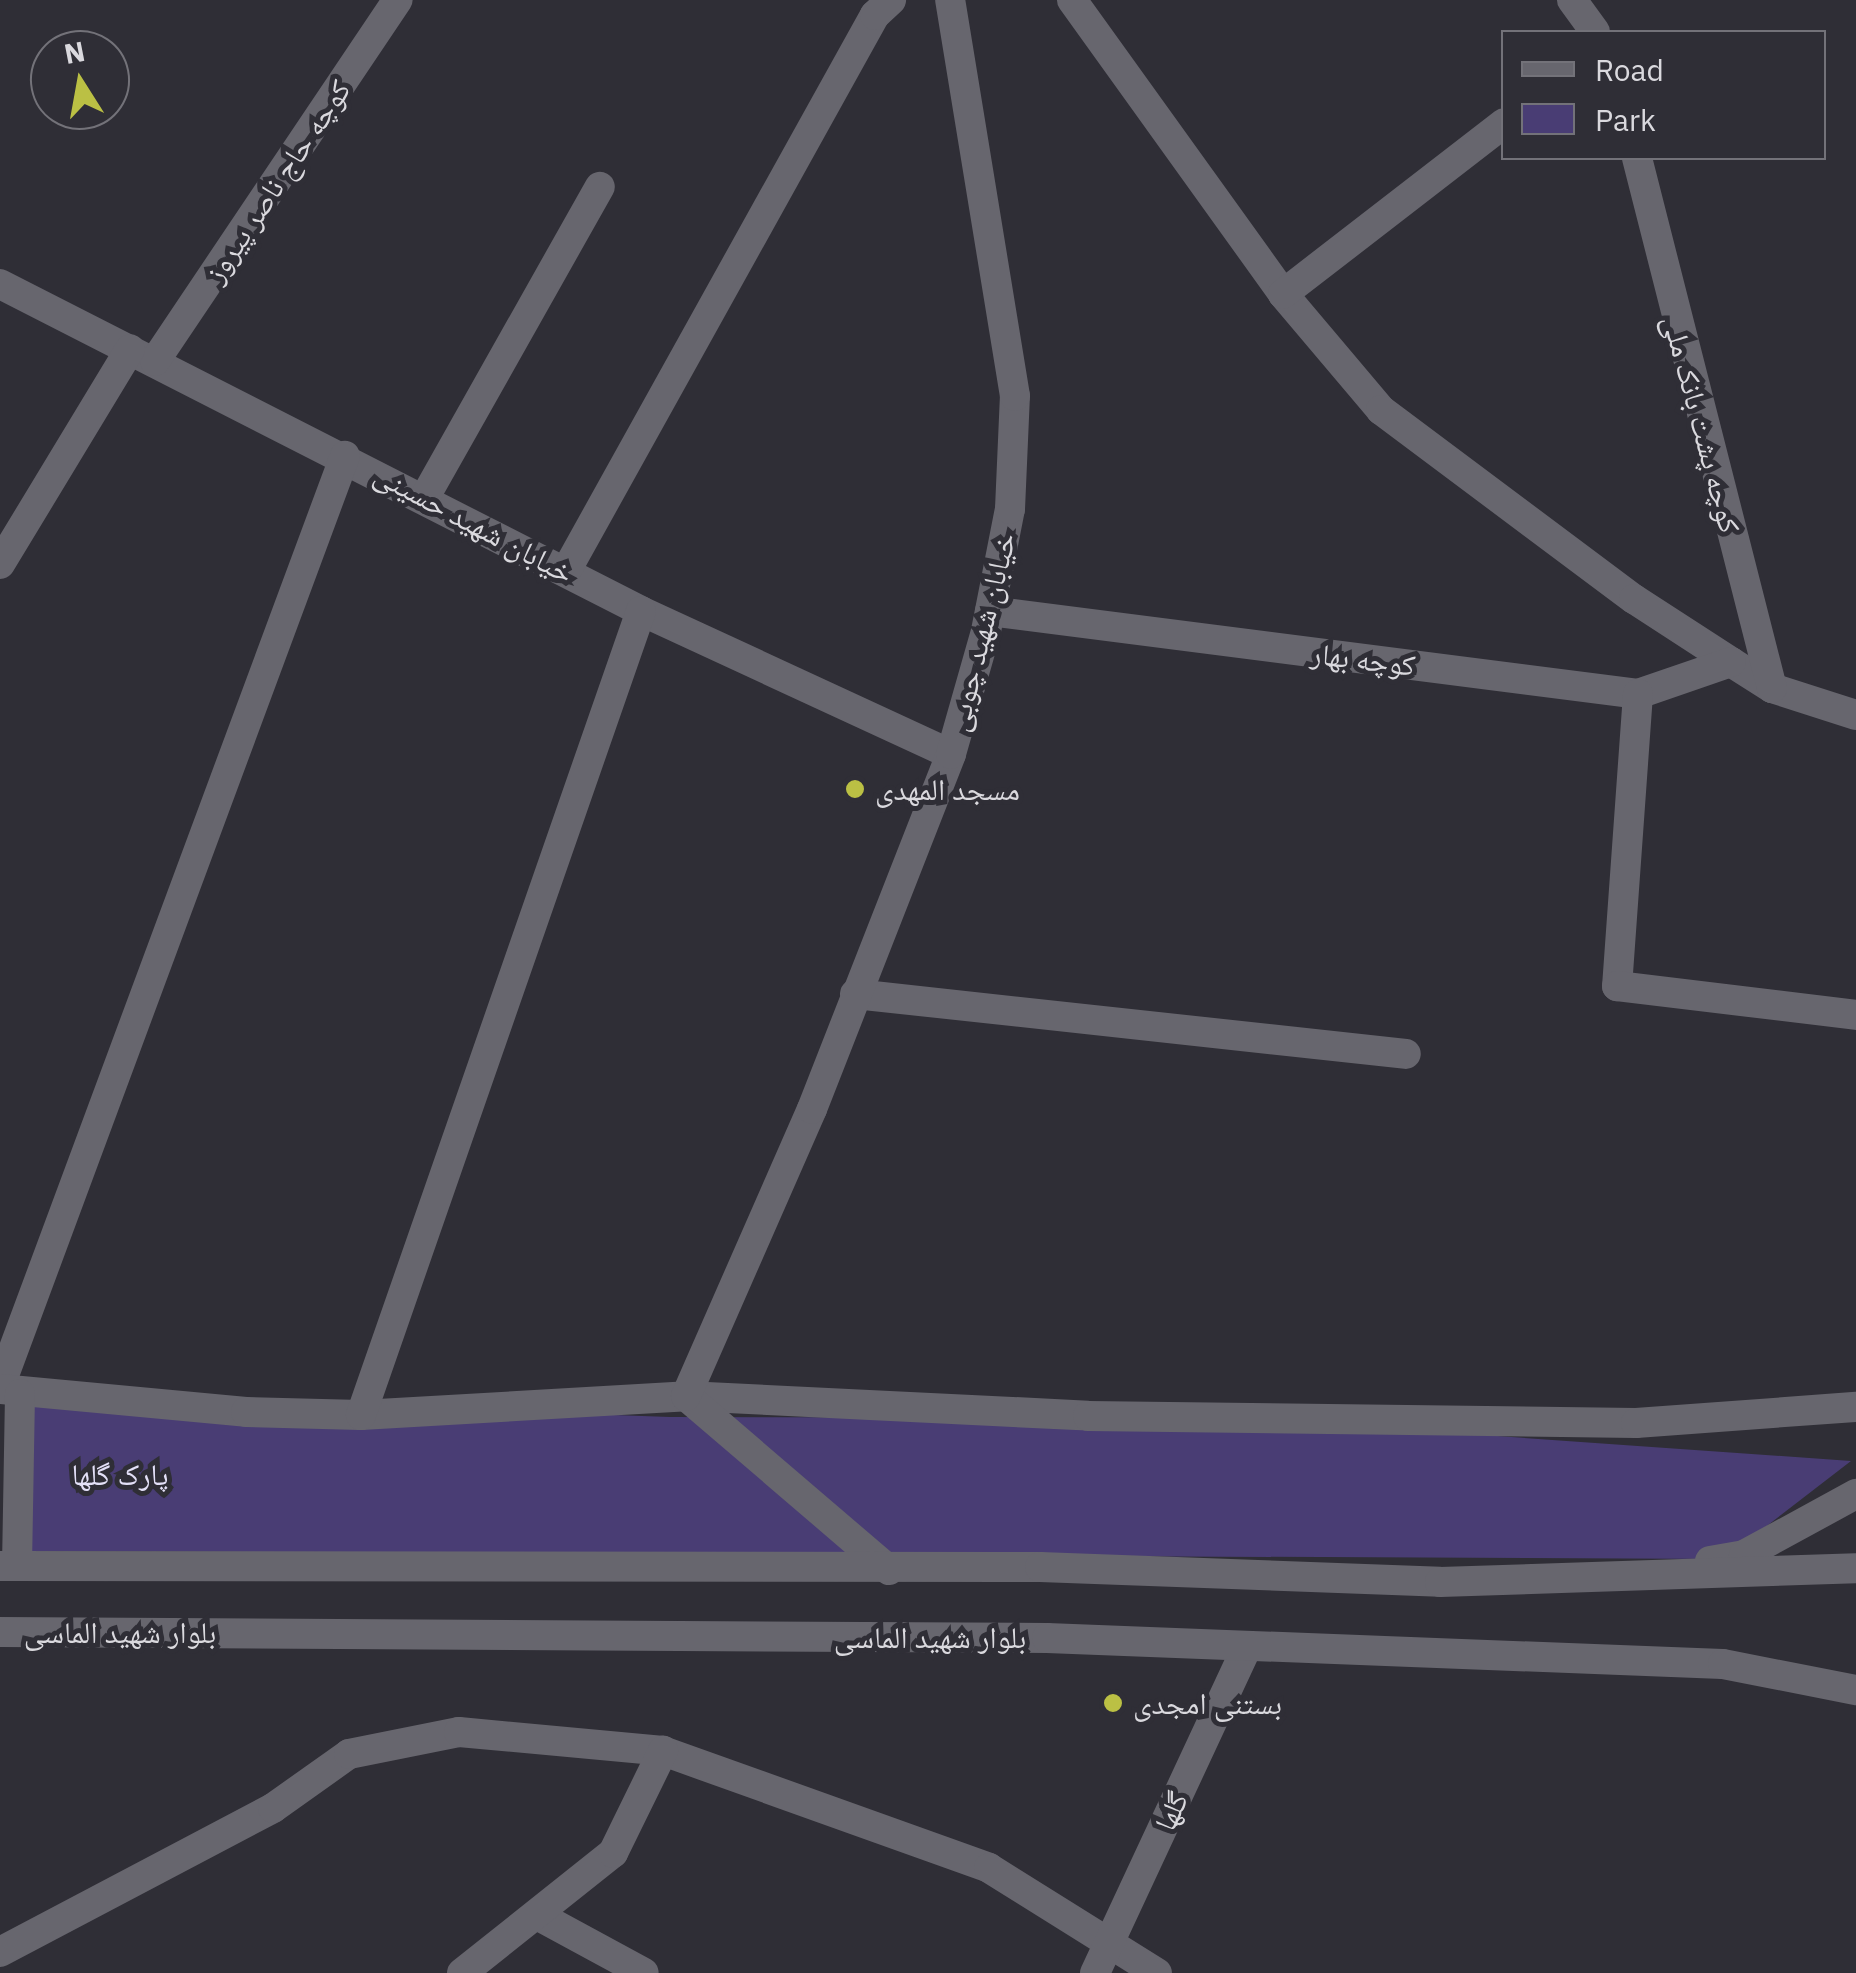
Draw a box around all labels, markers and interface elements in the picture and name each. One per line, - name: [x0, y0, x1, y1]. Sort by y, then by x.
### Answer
- north arrow: [30, 30, 130, 130]
- legend: [1501, 30, 1826, 160]
- text: N: [61, 32, 88, 72]
- text: Road: [1595, 50, 1664, 89]
- street label: کوچه حاج ناصر پیروز: [196, 73, 358, 289]
- text: Park: [1595, 100, 1656, 139]
- street label: کوچه پشت بانک ملی: [1656, 311, 1748, 537]
- street label: خیابان شهید حسینی: [368, 455, 580, 591]
- street label: خیابان شهید چوبی: [939, 529, 1023, 735]
- street label: کوچه بهار: [1309, 635, 1417, 683]
- place label: مسجد المهدی: [875, 771, 1020, 807]
- marker: مسجد المهدی: [844, 778, 866, 800]
- park label: پارک گلها: [71, 1456, 169, 1492]
- street label: بلوار شهید الماسی: [24, 1614, 216, 1650]
- street label: بلوار شهید الماسی: [834, 1619, 1026, 1655]
- place label: بستنی امجدی: [1133, 1685, 1282, 1721]
- marker: بستنی امجدی: [1102, 1692, 1124, 1714]
- street label: گلها: [1146, 1786, 1196, 1836]

